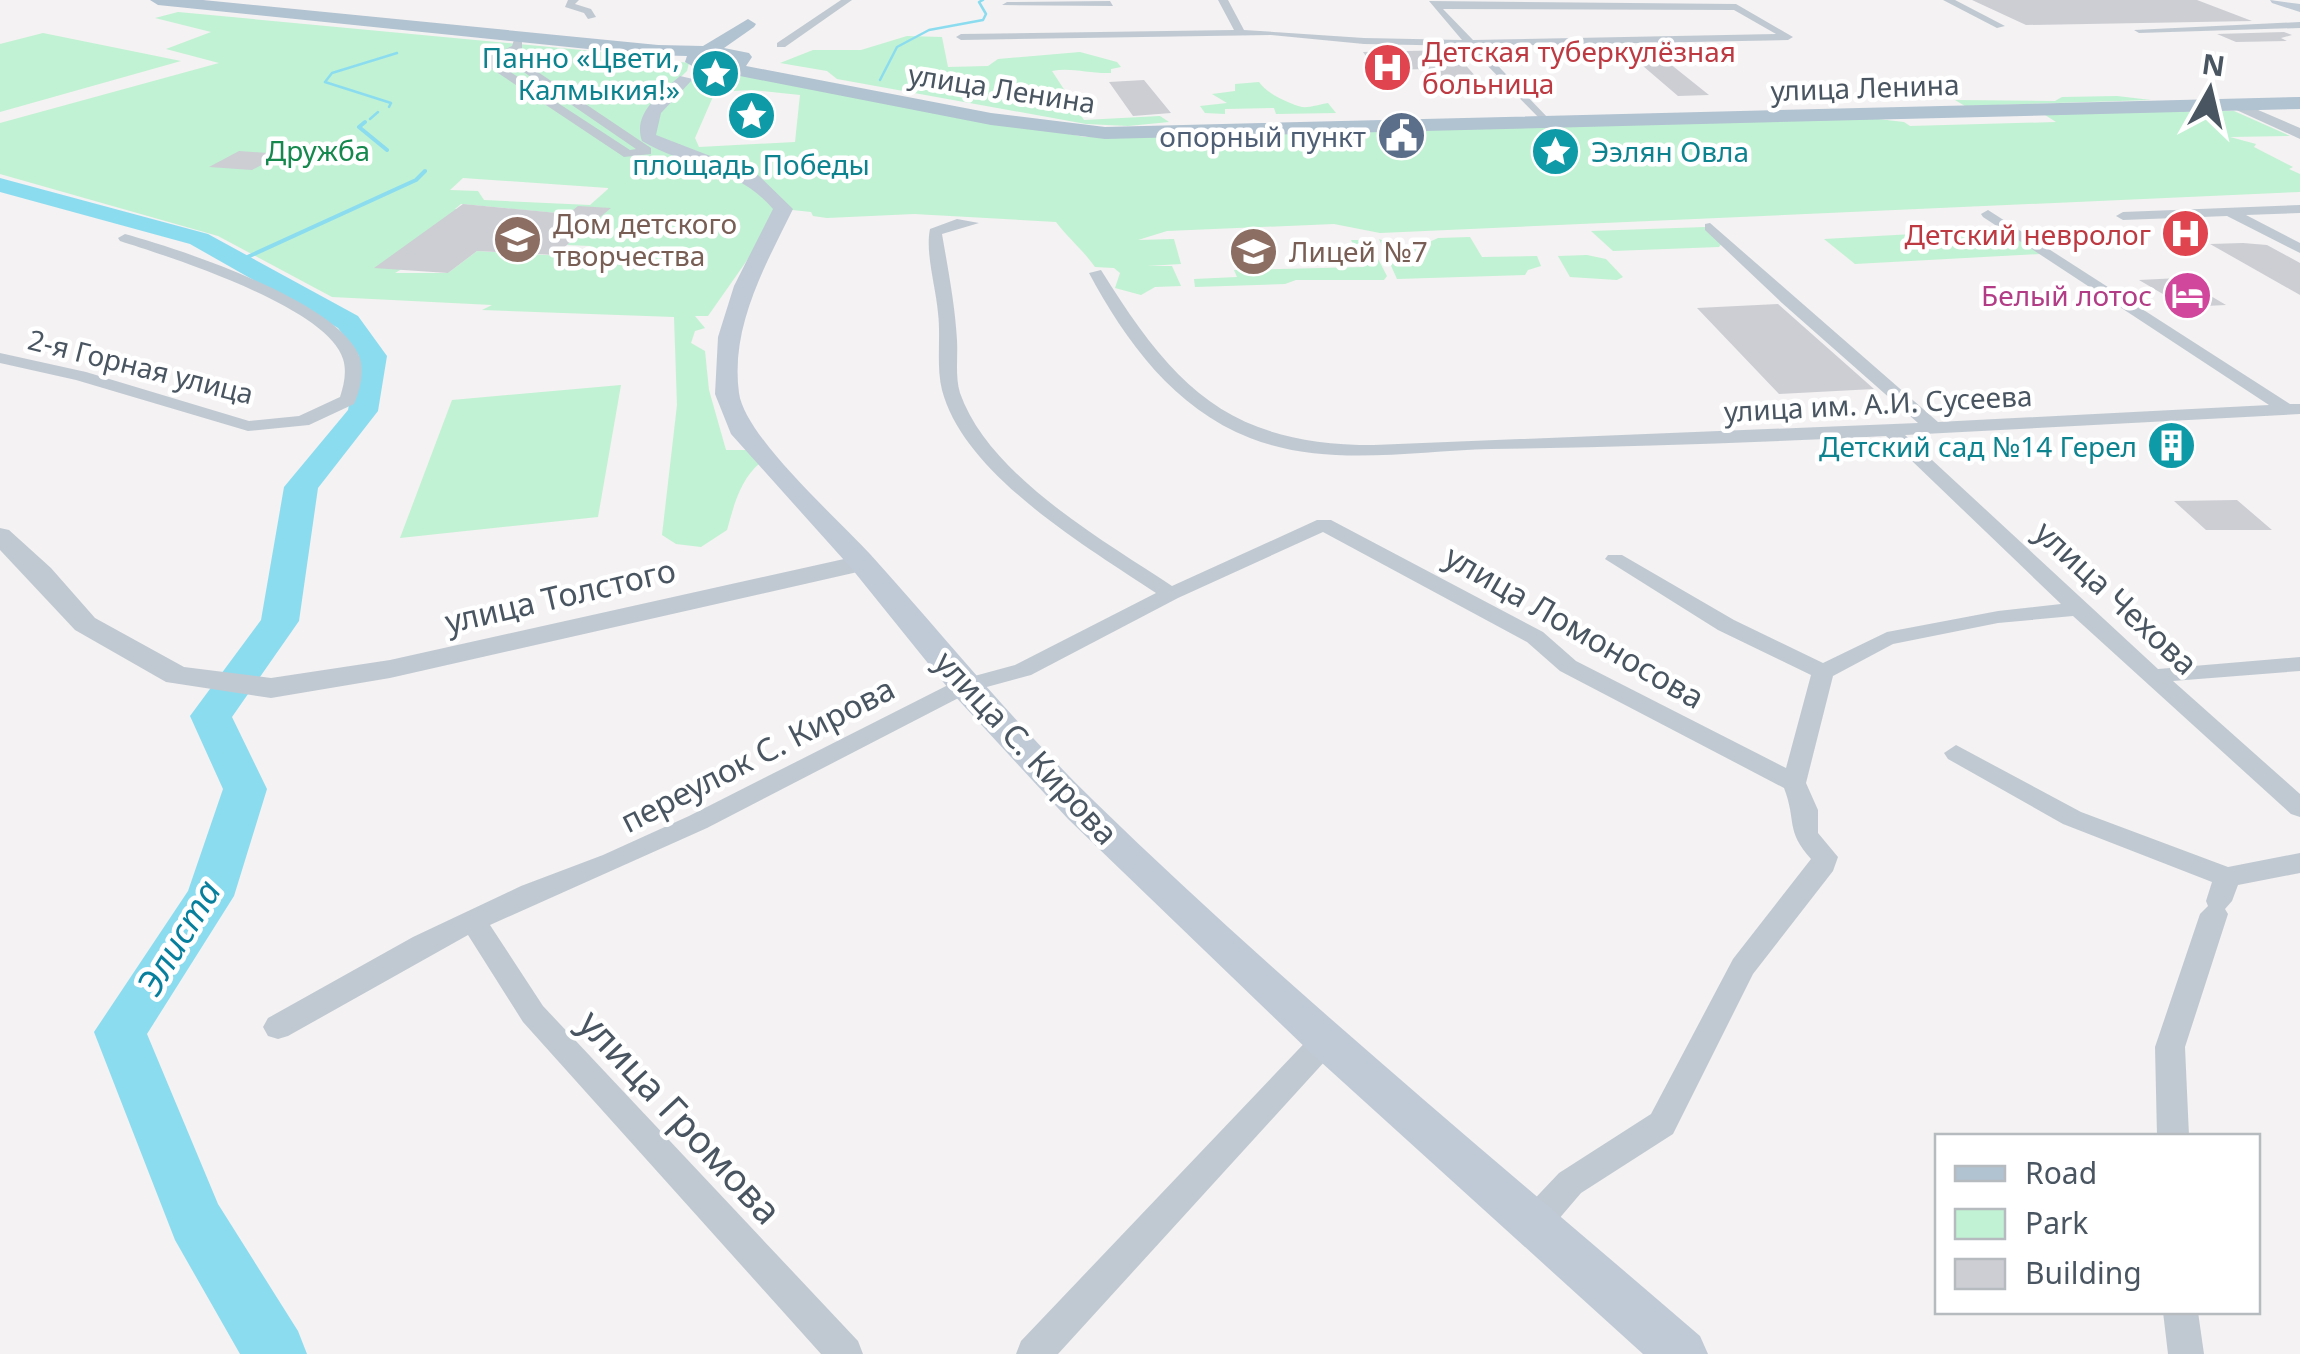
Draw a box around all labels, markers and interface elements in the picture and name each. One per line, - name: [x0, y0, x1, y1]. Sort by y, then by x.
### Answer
- place label: Детская туберкулёзная больница: [1422, 32, 1736, 102]
- place label: Панно «Цвети, Калмыкия!»: [482, 38, 680, 108]
- north arrow: [2160, 40, 2260, 140]
- hospital icon: Детская туберкулёзная больница: [1361, 41, 1413, 93]
- text: N: [2200, 44, 2228, 85]
- place icon: Панно «Цвети, Калмыкия!»: [689, 47, 741, 99]
- street label: улица Ленина: [906, 54, 1098, 122]
- street label: улица Ленина: [1770, 65, 1960, 109]
- place icon: площадь Победы: [725, 90, 777, 142]
- public building icon: опорный пункт: [1375, 110, 1427, 162]
- place label: опорный пункт: [1159, 117, 1366, 155]
- place icon: Ээлян Овла: [1530, 125, 1582, 177]
- park label: Дружба: [266, 131, 370, 169]
- place label: Ээлян Овла: [1591, 132, 1749, 170]
- place label: площадь Победы: [632, 145, 870, 183]
- place label: Дом детского творчества: [553, 204, 737, 274]
- hospital icon: Детский невролог: [2160, 208, 2212, 260]
- school or university icon: Дом детского творчества: [492, 213, 544, 265]
- place label: Детский невролог: [1905, 215, 2151, 253]
- school or university icon: Лицей №7: [1228, 225, 1280, 277]
- place label: Лицей №7: [1289, 232, 1428, 270]
- hotel icon: Белый лотос: [2161, 269, 2213, 321]
- place label: Белый лотос: [1981, 276, 2152, 314]
- street label: 2-я Горная улица: [24, 320, 258, 412]
- street label: улица им. А.И. Сусеева: [1723, 376, 2033, 430]
- building icon: Детский сад №14 Герел: [2146, 420, 2198, 472]
- place label: Детский сад №14 Герел: [1819, 427, 2137, 465]
- street label: улица Чехова: [2026, 510, 2208, 684]
- street label: улица Ломоносова: [1437, 534, 1713, 718]
- street label: улица Толстого: [440, 548, 680, 642]
- street label: улица С. Кирова: [926, 641, 1128, 853]
- street label: переулок С. Кирова: [612, 666, 902, 842]
- water label: Элиста: [125, 871, 231, 1003]
- street label: улица Громова: [568, 997, 794, 1235]
- legend: [1935, 1134, 2260, 1314]
- text: Road: [2025, 1152, 2097, 1193]
- text: Park: [2025, 1202, 2088, 1243]
- text: Building: [2025, 1252, 2142, 1293]

